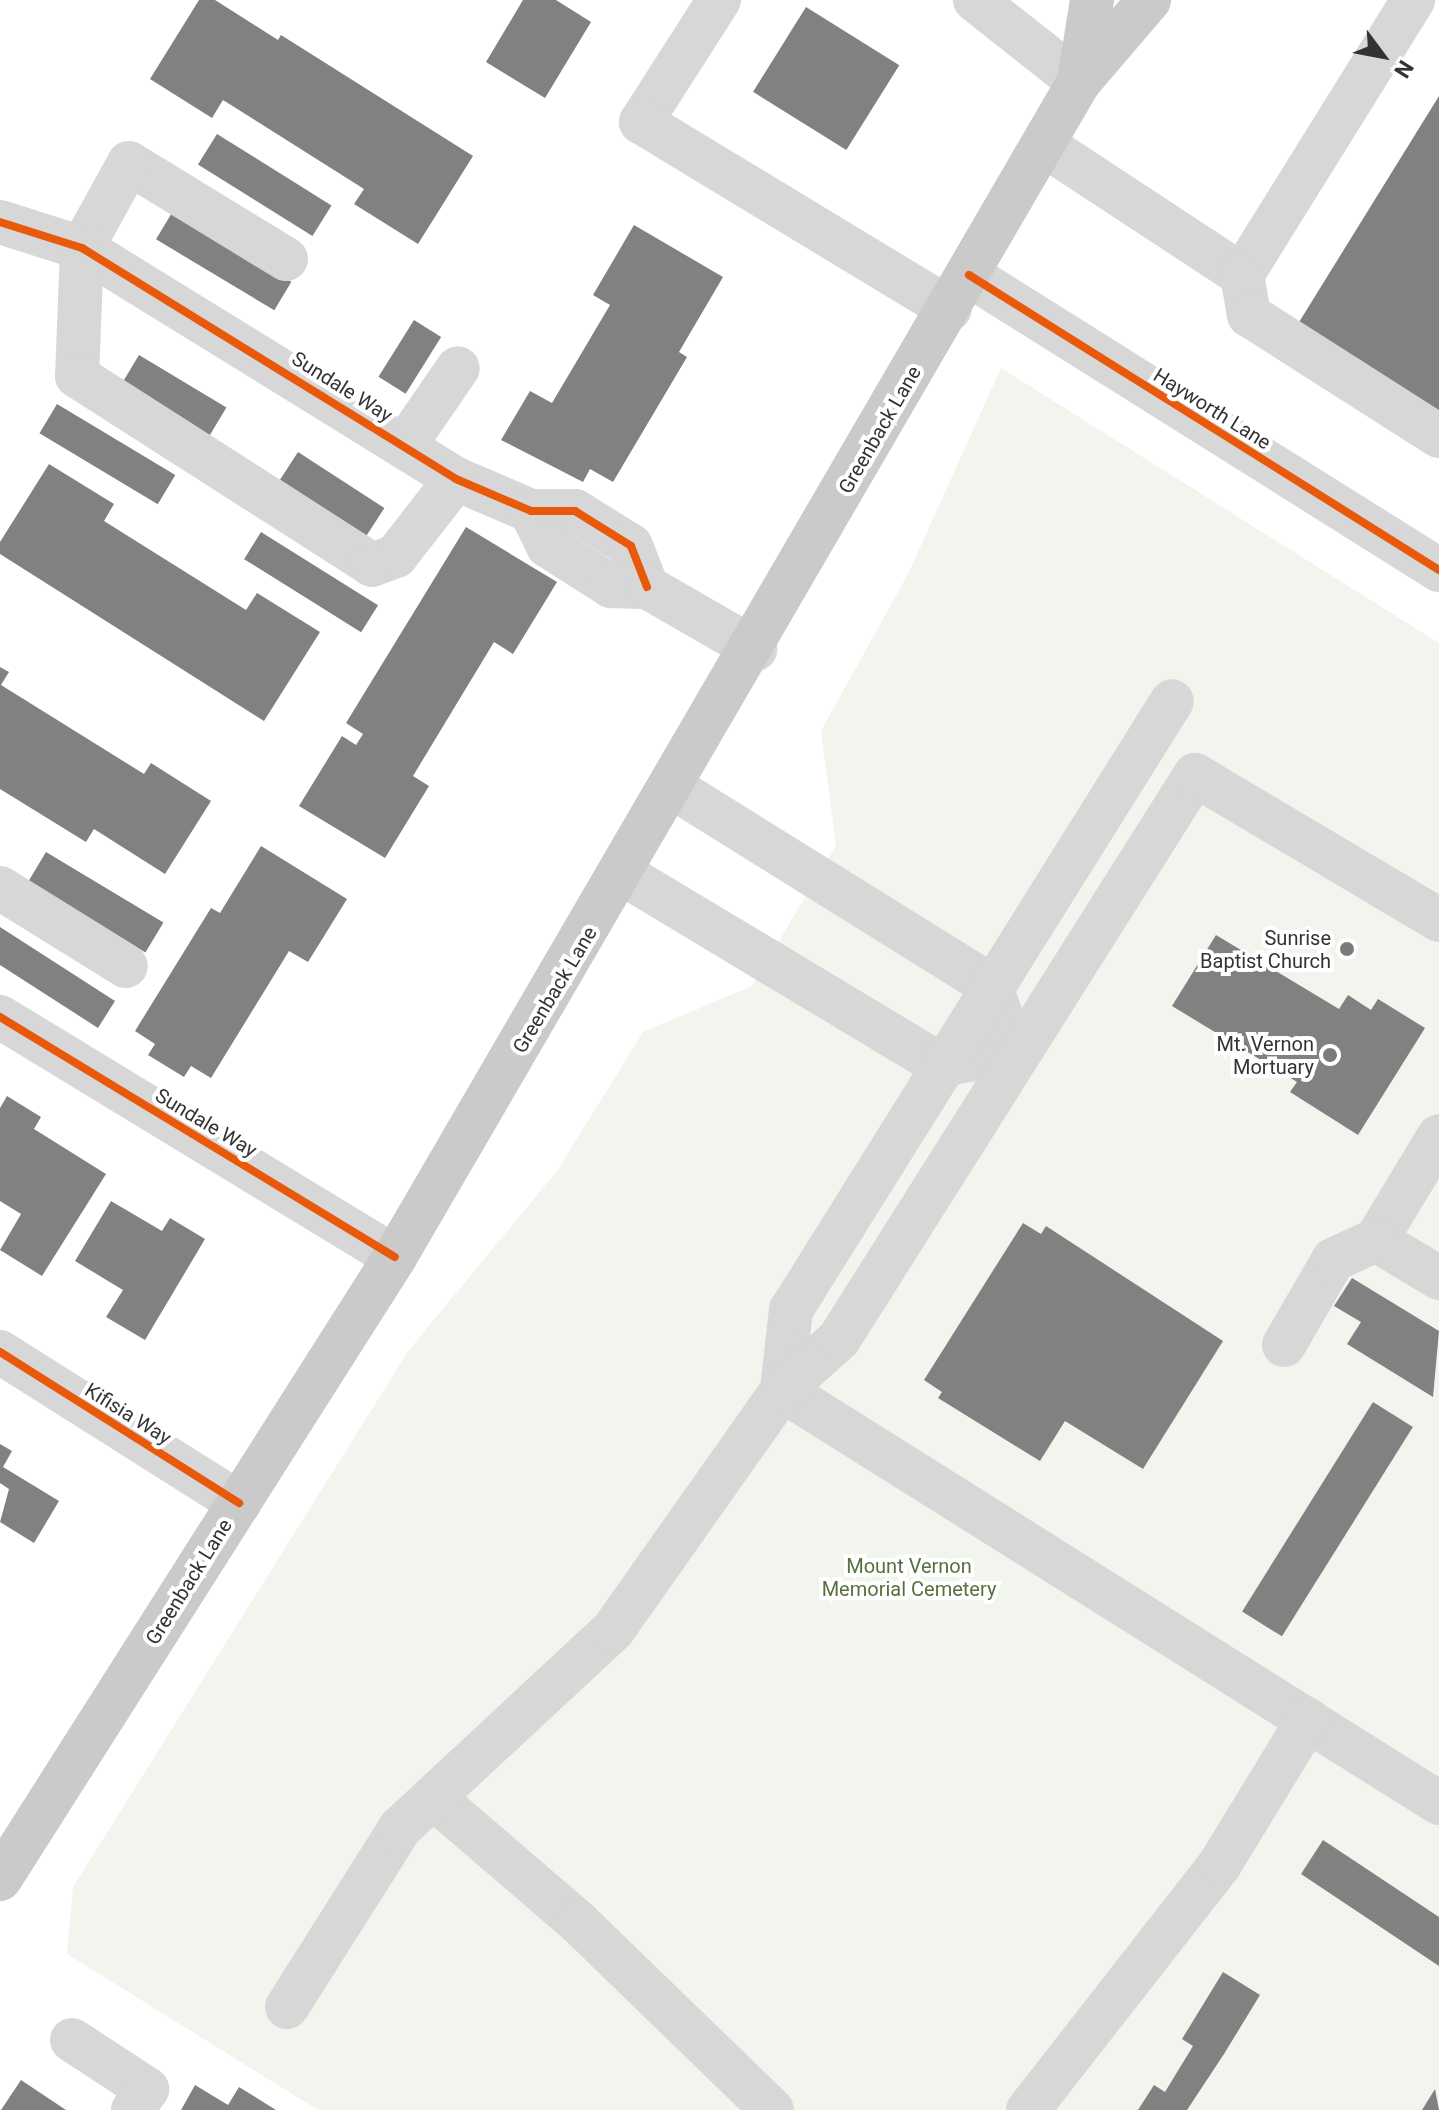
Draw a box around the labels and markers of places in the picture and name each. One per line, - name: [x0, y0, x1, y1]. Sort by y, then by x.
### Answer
- place label: Sunrise Baptist Church: [1200, 926, 1331, 973]
- marker: Sunrise Baptist Church: [1338, 940, 1356, 958]
- place label: Mt. Vernon Mortuary: [1217, 1032, 1314, 1079]
- marker: Mt. Vernon Mortuary: [1321, 1046, 1339, 1064]

